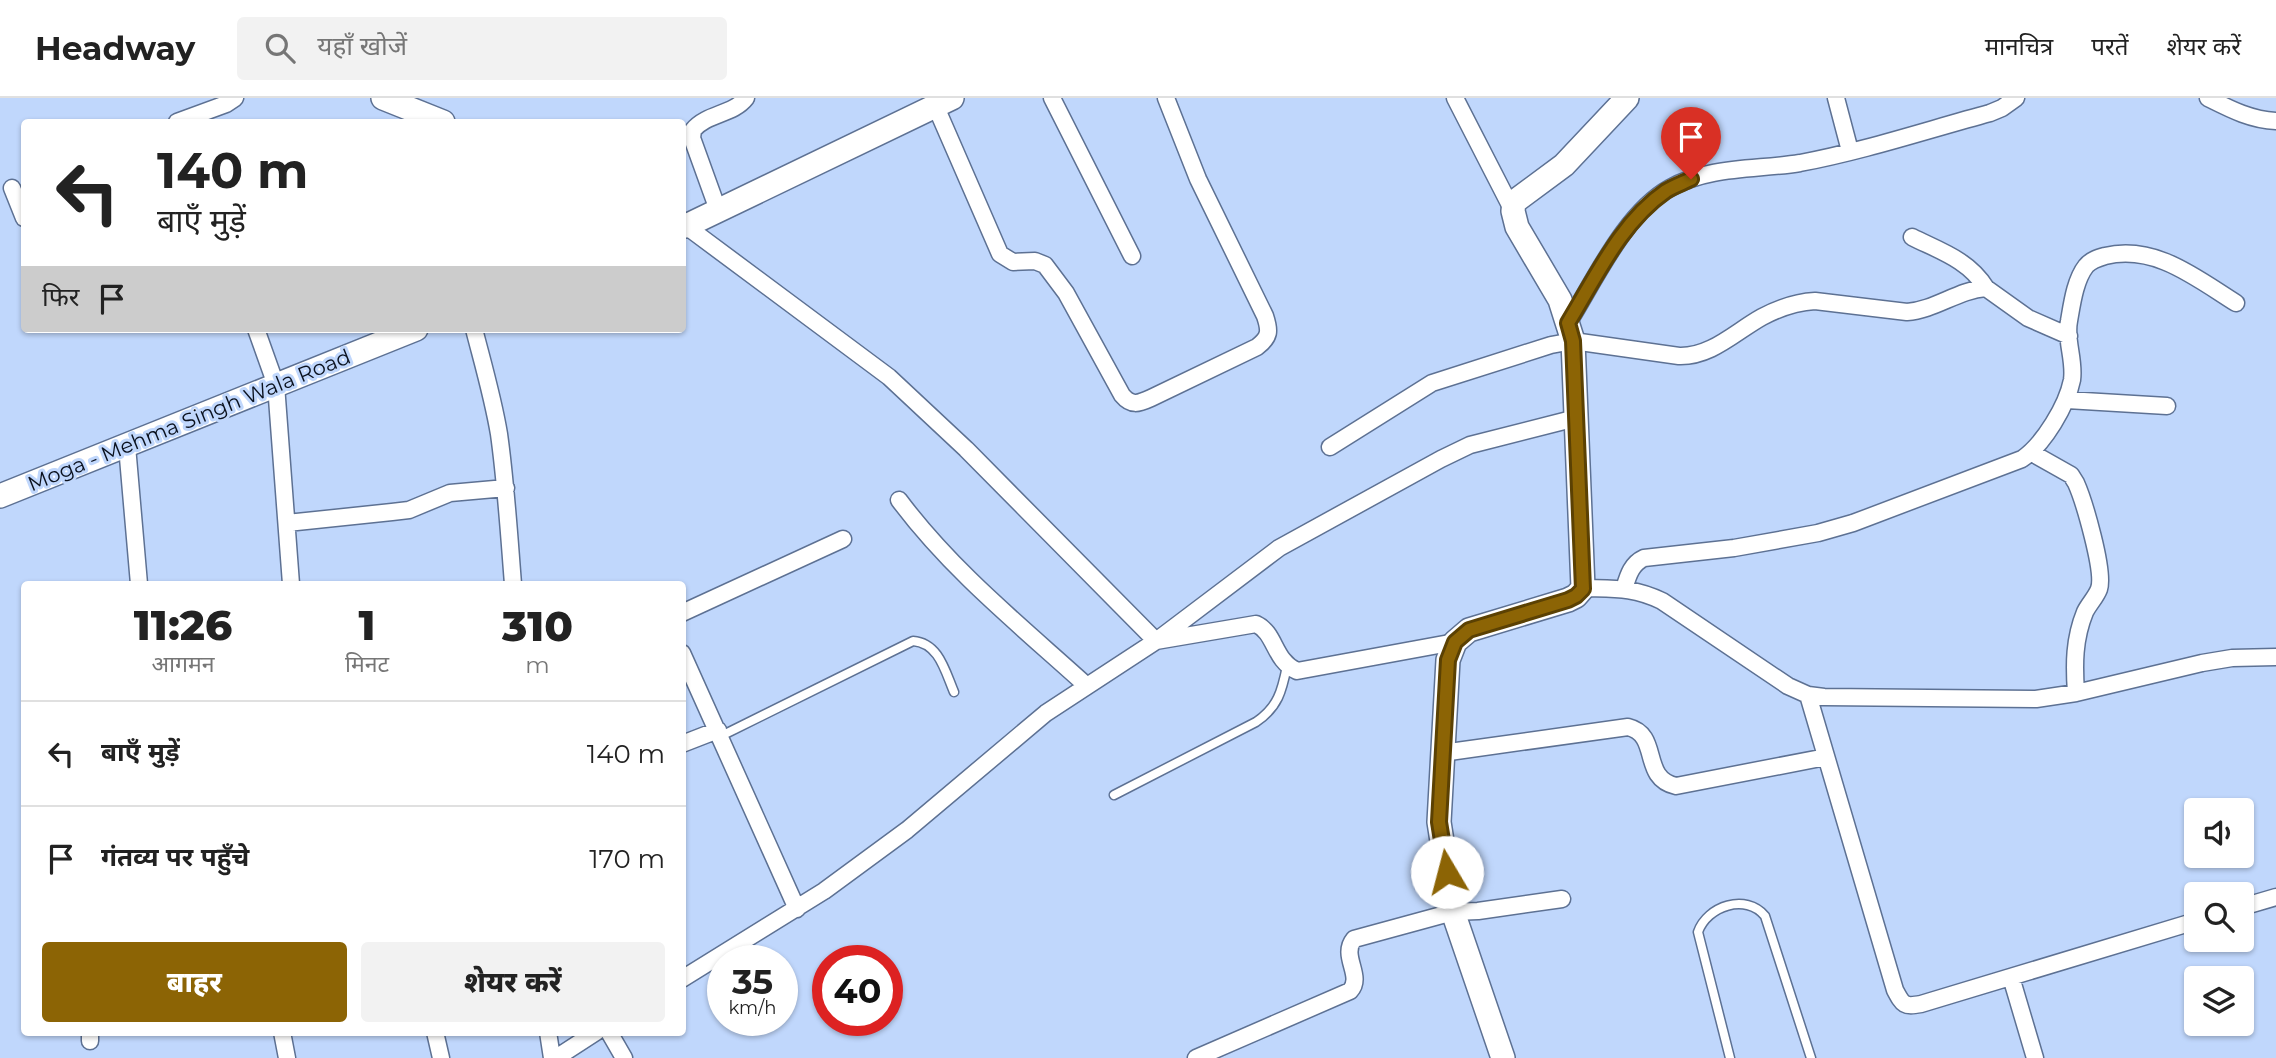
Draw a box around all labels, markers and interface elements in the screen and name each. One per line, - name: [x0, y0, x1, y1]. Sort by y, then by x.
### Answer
- search box: [237, 17, 727, 80]
- text: Headway: [35, 28, 195, 68]
- icon: search: [261, 29, 299, 67]
- text: यहाँ खोजें: [317, 30, 407, 62]
- text: मानचित्र: [1985, 32, 2053, 61]
- text: परतें: [2091, 32, 2128, 61]
- text: शेयर करें: [2166, 32, 2241, 61]
- pin: [1661, 107, 1721, 179]
- icon: arrive: [1672, 118, 1710, 156]
- text: 140 m: [157, 141, 309, 200]
- icon: left: [42, 147, 133, 238]
- text: बाएँ मुड़ें: [157, 201, 246, 240]
- icon: arrive: [93, 280, 131, 318]
- text: फिर: [42, 281, 79, 313]
- street label: Moga - Mehma Singh Wala Road: [24, 344, 354, 496]
- text: 11:26: [134, 599, 232, 651]
- text: 1: [359, 599, 376, 651]
- text: 310: [502, 600, 573, 652]
- text: आगमन: [152, 650, 215, 678]
- text: मिनट: [345, 650, 389, 678]
- text: m: [525, 651, 550, 679]
- icon: left: [42, 735, 80, 773]
- text: बाएँ मुड़ें: [101, 736, 180, 768]
- text: 140 m: [587, 738, 665, 770]
- map controls: [2184, 798, 2254, 1036]
- button: sound: [2184, 798, 2254, 868]
- position arrow: [1410, 835, 1484, 909]
- icon: arrive: [42, 840, 80, 878]
- text: गंतव्य पर पहुँचे: [101, 841, 249, 873]
- text: 170 m: [589, 843, 665, 875]
- button: search: [2184, 882, 2254, 952]
- button: बाहर: [42, 942, 347, 1022]
- button: शेयर करें: [361, 942, 665, 1022]
- speed limit sign: 40: [812, 945, 903, 1036]
- text: 35: [732, 960, 773, 1003]
- button: layers: [2184, 966, 2254, 1036]
- text: km/h: [728, 997, 777, 1019]

